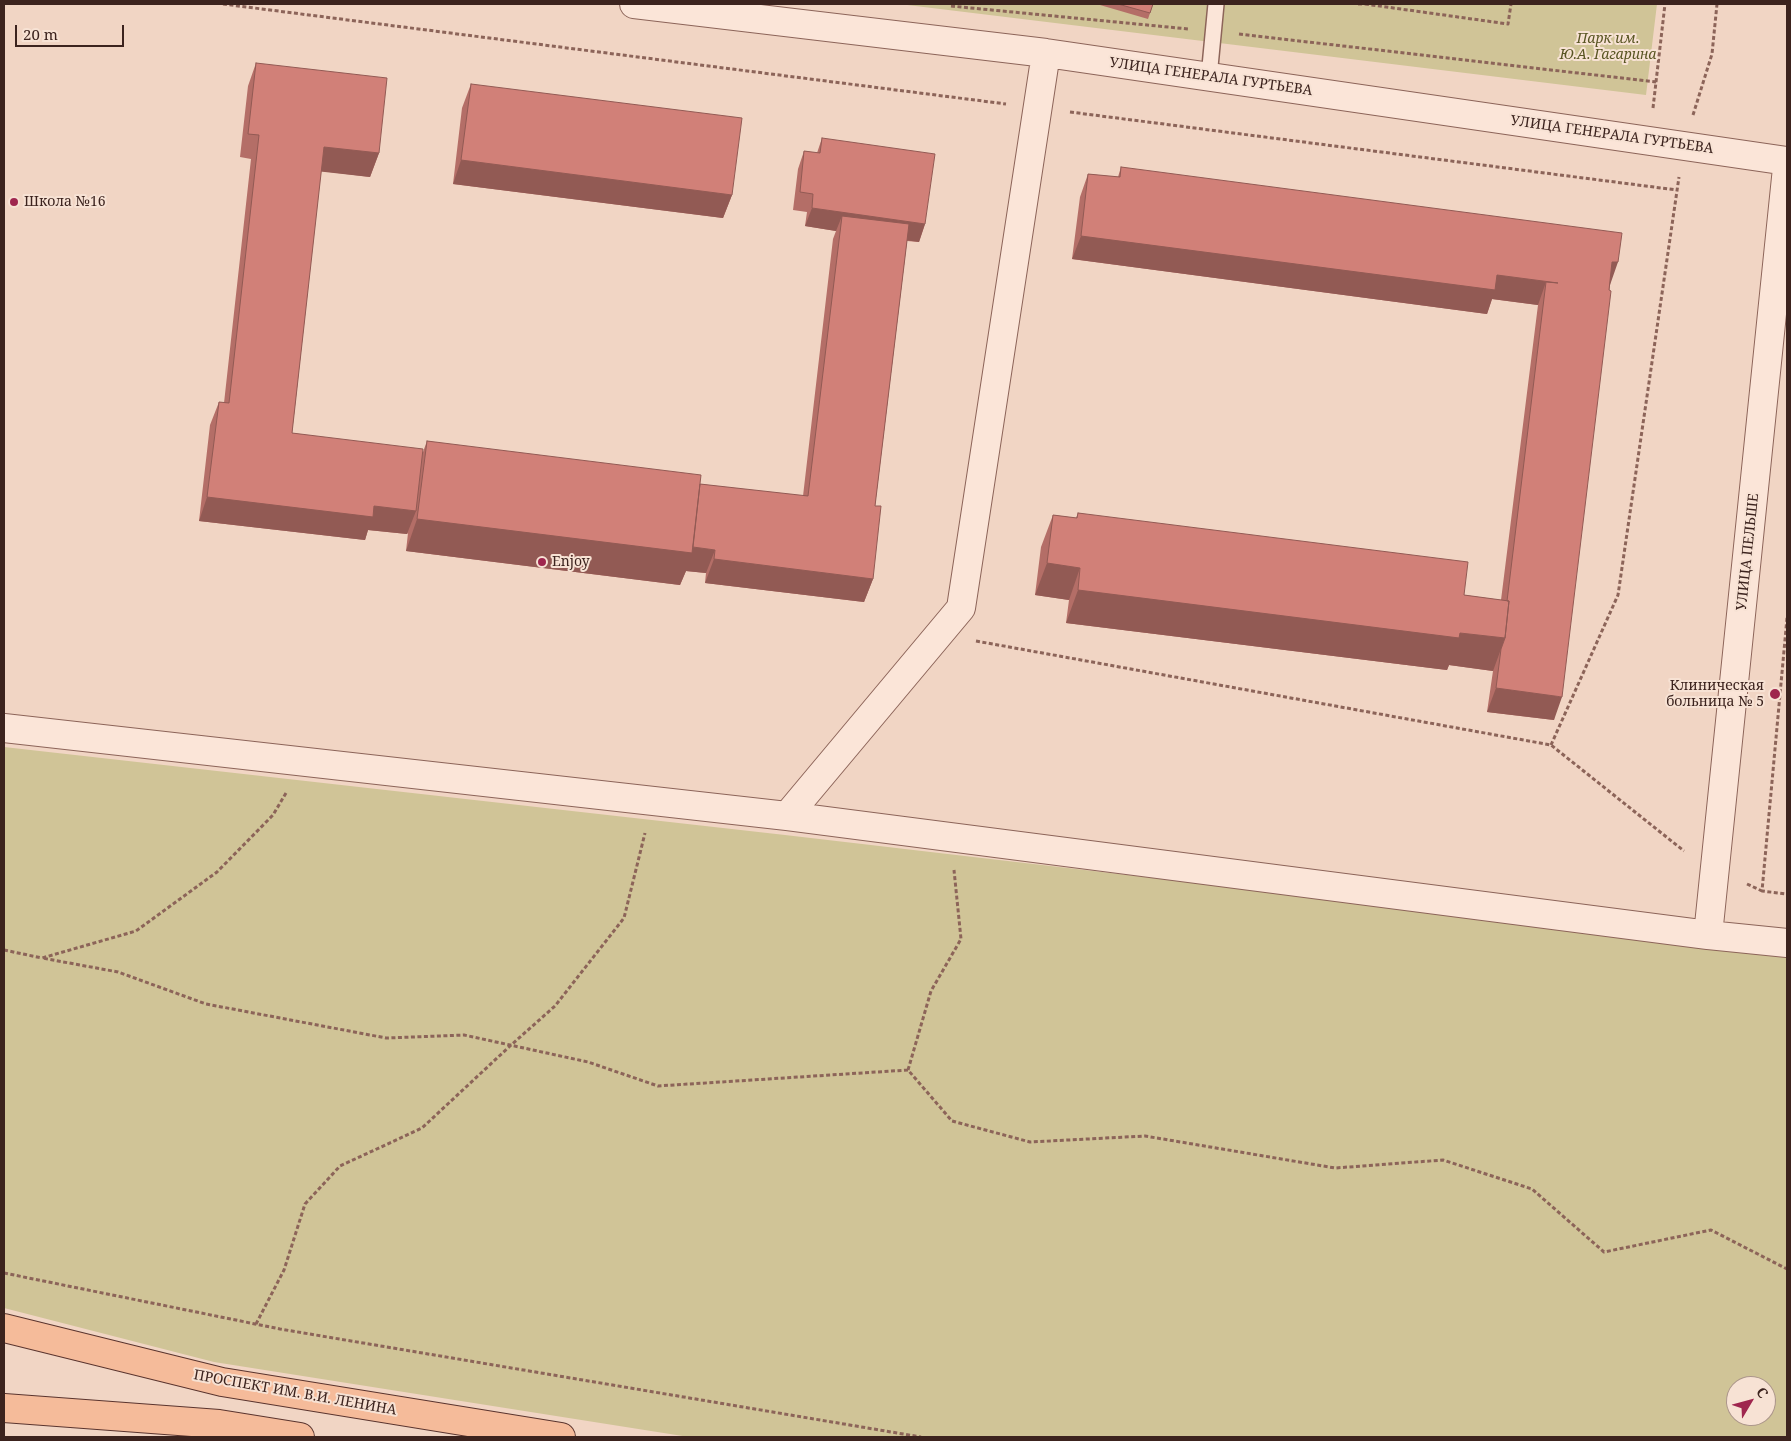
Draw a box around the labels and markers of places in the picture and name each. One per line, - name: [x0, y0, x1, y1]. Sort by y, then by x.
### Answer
- place label: Школа №16: [24, 194, 106, 210]
- marker: Школа №16: [8, 196, 20, 208]
- place label: Enjoy: [552, 554, 590, 570]
- marker: Enjoy: [536, 556, 548, 568]
- place label: Клиническая больница № 5: [1666, 678, 1764, 710]
- marker: Клиническая больница № 5: [1768, 687, 1782, 701]

